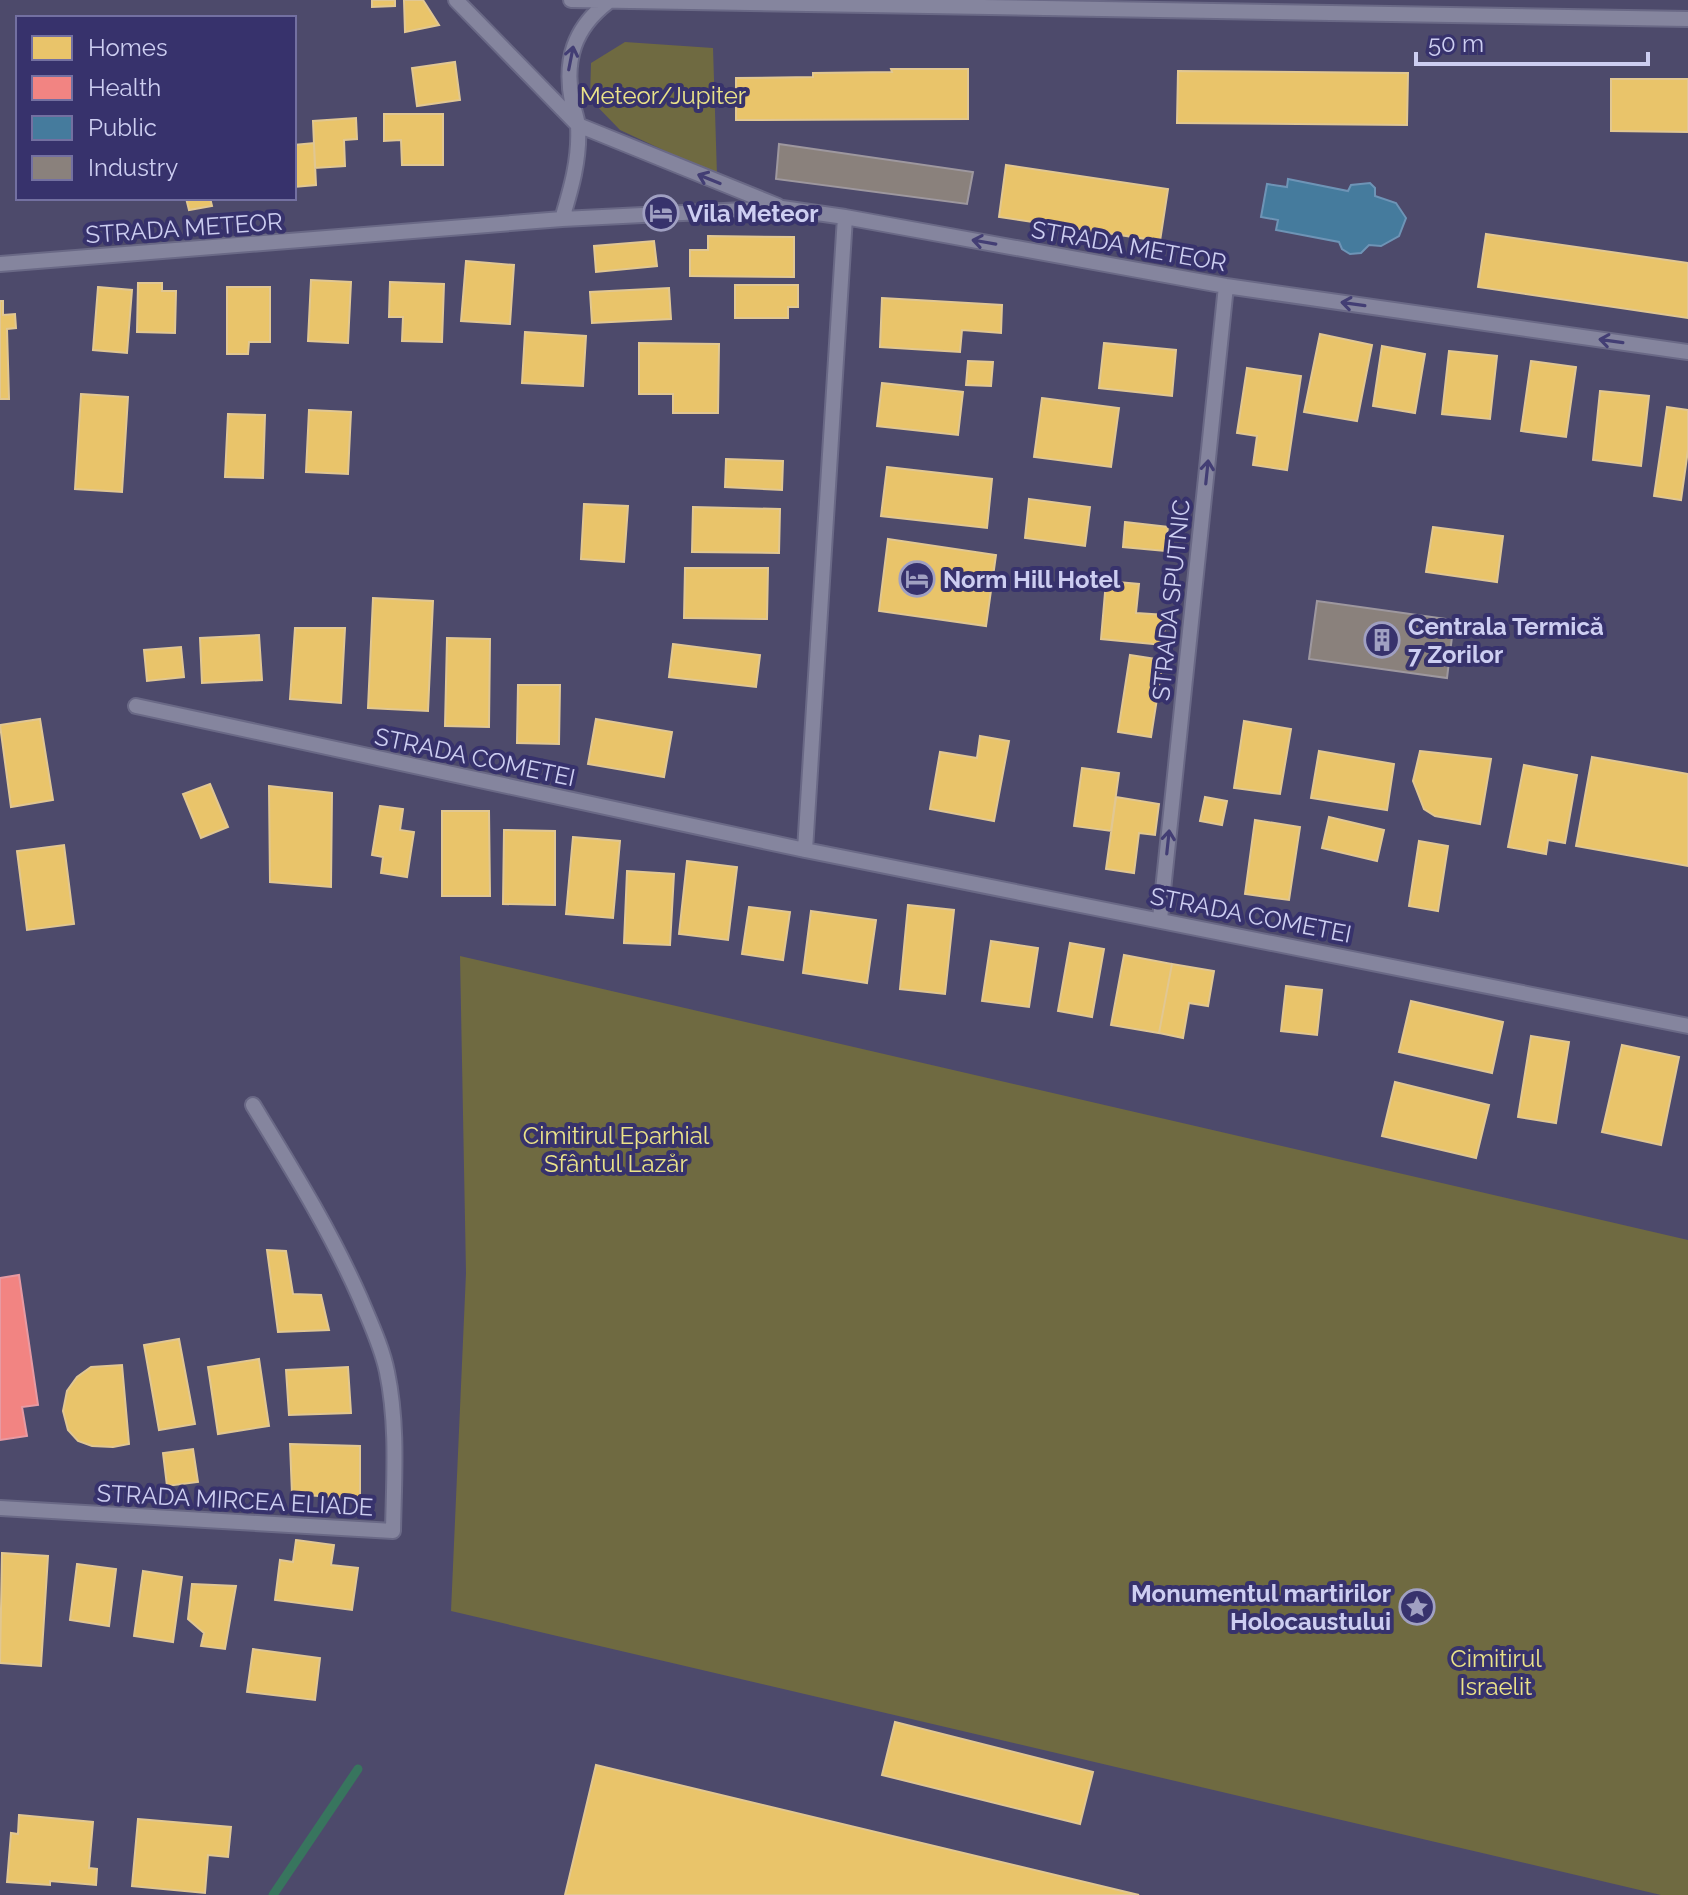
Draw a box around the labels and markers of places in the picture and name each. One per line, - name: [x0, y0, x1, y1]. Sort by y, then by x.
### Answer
- hotel icon: Vila Meteor: [642, 194, 680, 232]
- place label: Vila Meteor: [687, 199, 819, 228]
- hotel icon: Norm Hill Hotel: [898, 560, 936, 598]
- place label: Norm Hill Hotel: [943, 565, 1121, 594]
- place label: Centrala Termică 7 Zorilor: [1408, 612, 1604, 669]
- building icon: Centrala Termică 7 Zorilor: [1363, 621, 1401, 659]
- place label: Monumentul martirilor Holocaustului: [1131, 1579, 1391, 1636]
- place icon: Monumentul martirilor Holocaustului: [1398, 1588, 1436, 1626]

